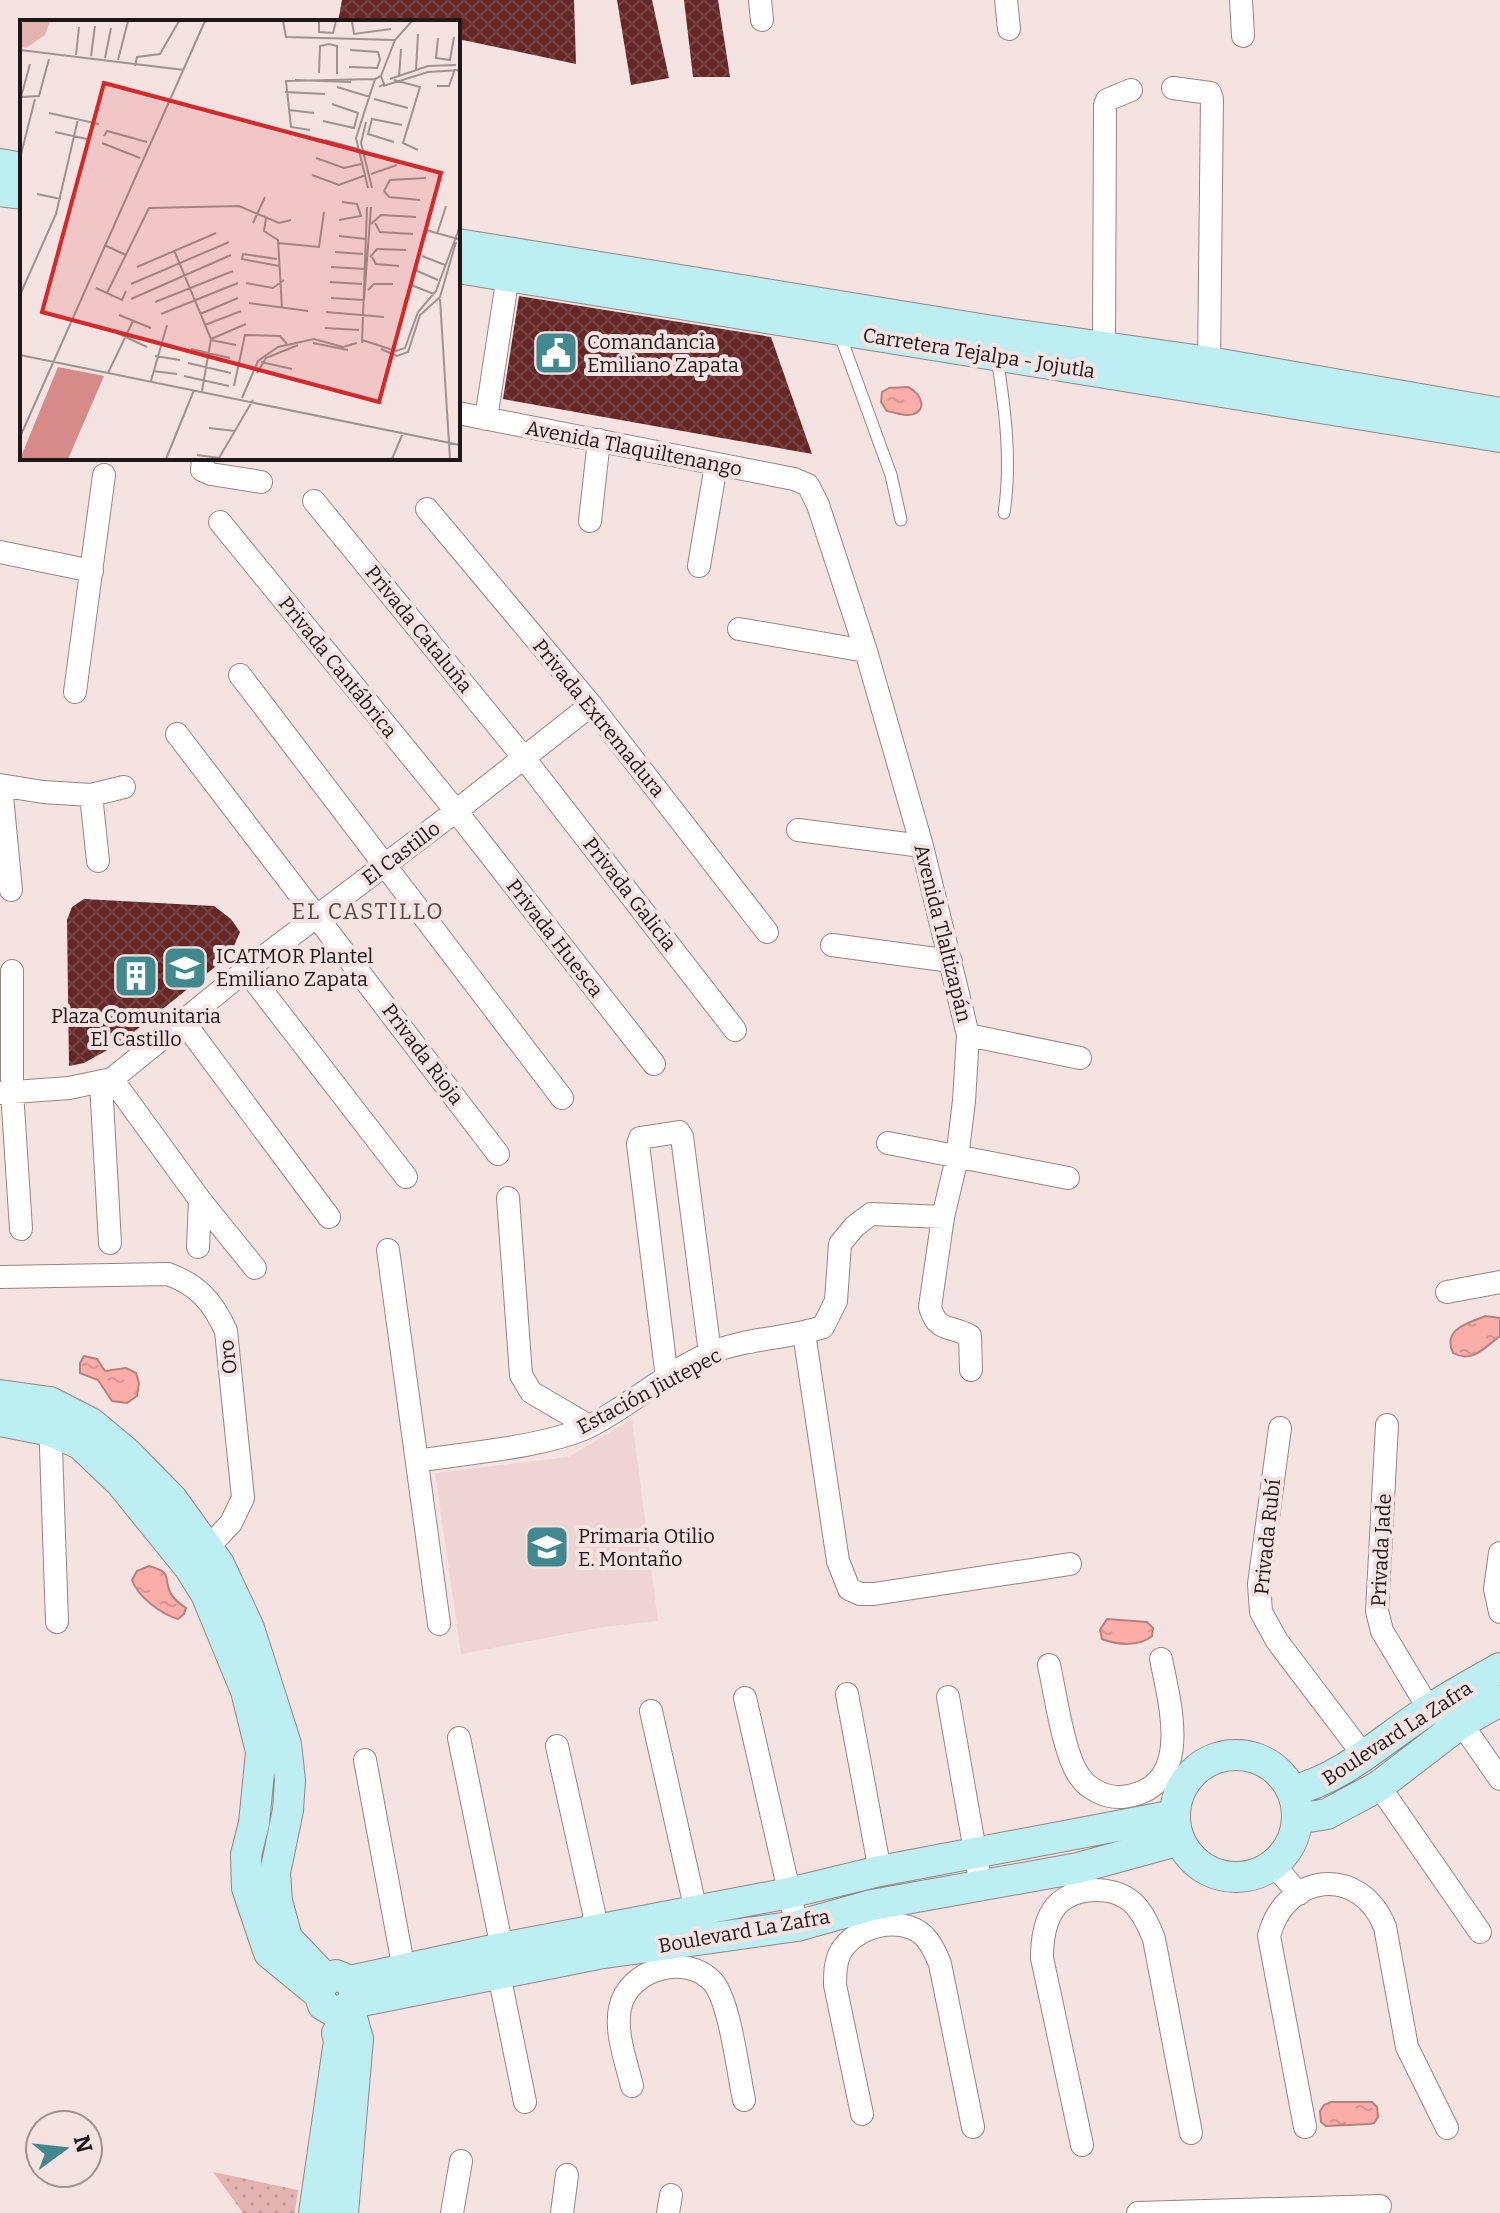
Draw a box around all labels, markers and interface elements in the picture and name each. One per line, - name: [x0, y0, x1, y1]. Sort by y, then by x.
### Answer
- inset map: [20, 20, 460, 460]
- street label: Carretera Tejalpa - Jojutla: [861, 323, 1097, 384]
- public building icon: Comandancia Emiliano Zapata: [532, 329, 580, 377]
- place label: Comandancia Emiliano Zapata: [587, 330, 739, 377]
- street label: Avenida Tlaquiltenango: [524, 415, 744, 481]
- street label: Privada Cataluña: [360, 561, 478, 697]
- street label: Privada Cantábrica: [274, 592, 402, 742]
- street label: Privada Extremadura: [528, 634, 670, 802]
- street label: El Castillo: [357, 816, 445, 890]
- street label: Privada Galicia: [578, 833, 682, 956]
- street label: Avenida Tlaltizapán: [909, 842, 977, 1025]
- street label: Privada Huesca: [501, 874, 609, 1002]
- district label: EL CASTILLO: [291, 898, 445, 925]
- school or university icon: ICATMOR Plantel Emiliano Zapata: [161, 944, 209, 992]
- place label: ICATMOR Plantel Emiliano Zapata: [216, 944, 374, 991]
- building icon: Plaza Comunitaria El Castillo: [112, 952, 160, 1000]
- street label: Privada Rioja: [376, 999, 469, 1110]
- place label: Plaza Comunitaria El Castillo: [51, 1004, 221, 1051]
- street label: Oro: [214, 1338, 242, 1376]
- street label: Estación Jiutepec: [573, 1343, 725, 1439]
- street label: Privada Rubí: [1249, 1478, 1285, 1596]
- street label: Privada Jade: [1366, 1493, 1396, 1607]
- school or university icon: Primaria Otilio E. Montaño: [523, 1523, 571, 1571]
- place label: Primaria Otilio E. Montaño: [578, 1524, 715, 1571]
- street label: Boulevard La Zafra: [1318, 1676, 1476, 1790]
- street label: Boulevard La Zafra: [656, 1904, 832, 1958]
- north arrow: [24, 2109, 104, 2189]
- text: N: [68, 2132, 98, 2156]

